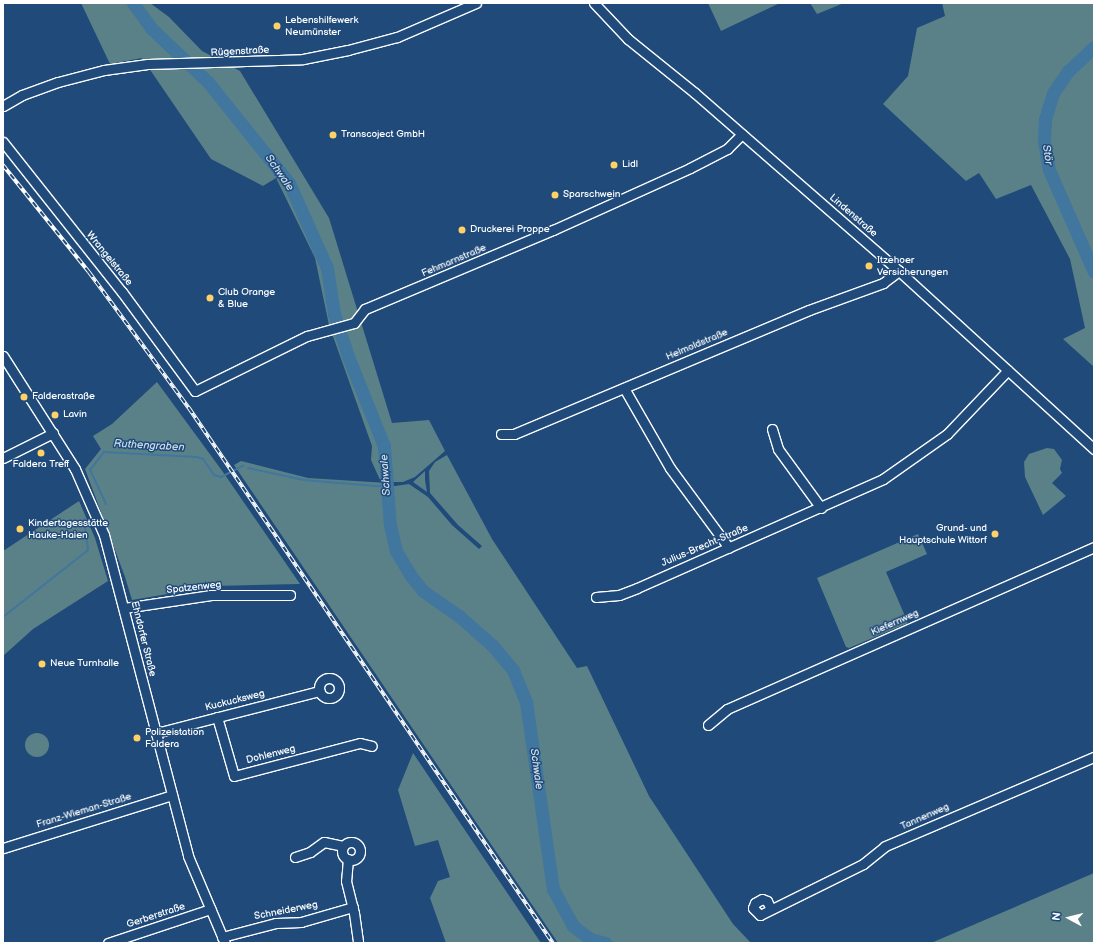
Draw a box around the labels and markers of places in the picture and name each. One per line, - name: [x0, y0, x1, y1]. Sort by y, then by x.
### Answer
- place label: Lebenshilfewerk Neumünster: [285, 14, 358, 38]
- marker: Lebenshilfewerk Neumünster: [272, 21, 282, 31]
- place label: Transcoject GmbH: [341, 129, 425, 141]
- marker: Transcoject GmbH: [328, 130, 338, 140]
- place label: Lidl: [622, 159, 638, 171]
- marker: Lidl: [609, 160, 619, 170]
- place label: Sparschwein: [563, 189, 620, 201]
- marker: Sparschwein: [550, 190, 560, 200]
- place label: Druckerei Proppe: [470, 224, 550, 236]
- marker: Druckerei Proppe: [457, 225, 467, 235]
- place label: Itzehoer Versicherungen: [877, 254, 948, 278]
- marker: Itzehoer Versicherungen: [864, 261, 874, 271]
- place label: Club Orange & Blue: [218, 286, 275, 310]
- marker: Club Orange & Blue: [205, 293, 215, 303]
- place label: Falderastraße: [32, 391, 95, 403]
- marker: Falderastraße: [19, 392, 29, 402]
- place label: Lavin: [63, 409, 87, 421]
- marker: Lavin: [50, 410, 60, 420]
- marker: Faldera Treff: [36, 448, 46, 458]
- place label: Faldera Treff: [12, 459, 70, 471]
- place label: Kindertagesstätte Hauke-Haien: [28, 517, 108, 540]
- place label: Grund- und Hauptschule Wittorf: [899, 522, 987, 546]
- marker: Kindertagesstätte Hauke-Haien: [15, 524, 25, 534]
- marker: Grund- und Hauptschule Wittorf: [990, 529, 1000, 539]
- place label: Neue Turnhalle: [50, 658, 119, 670]
- marker: Neue Turnhalle: [37, 659, 47, 669]
- place label: Polizeistation Faldera: [145, 726, 204, 750]
- marker: Polizeistation Faldera: [132, 733, 142, 743]

